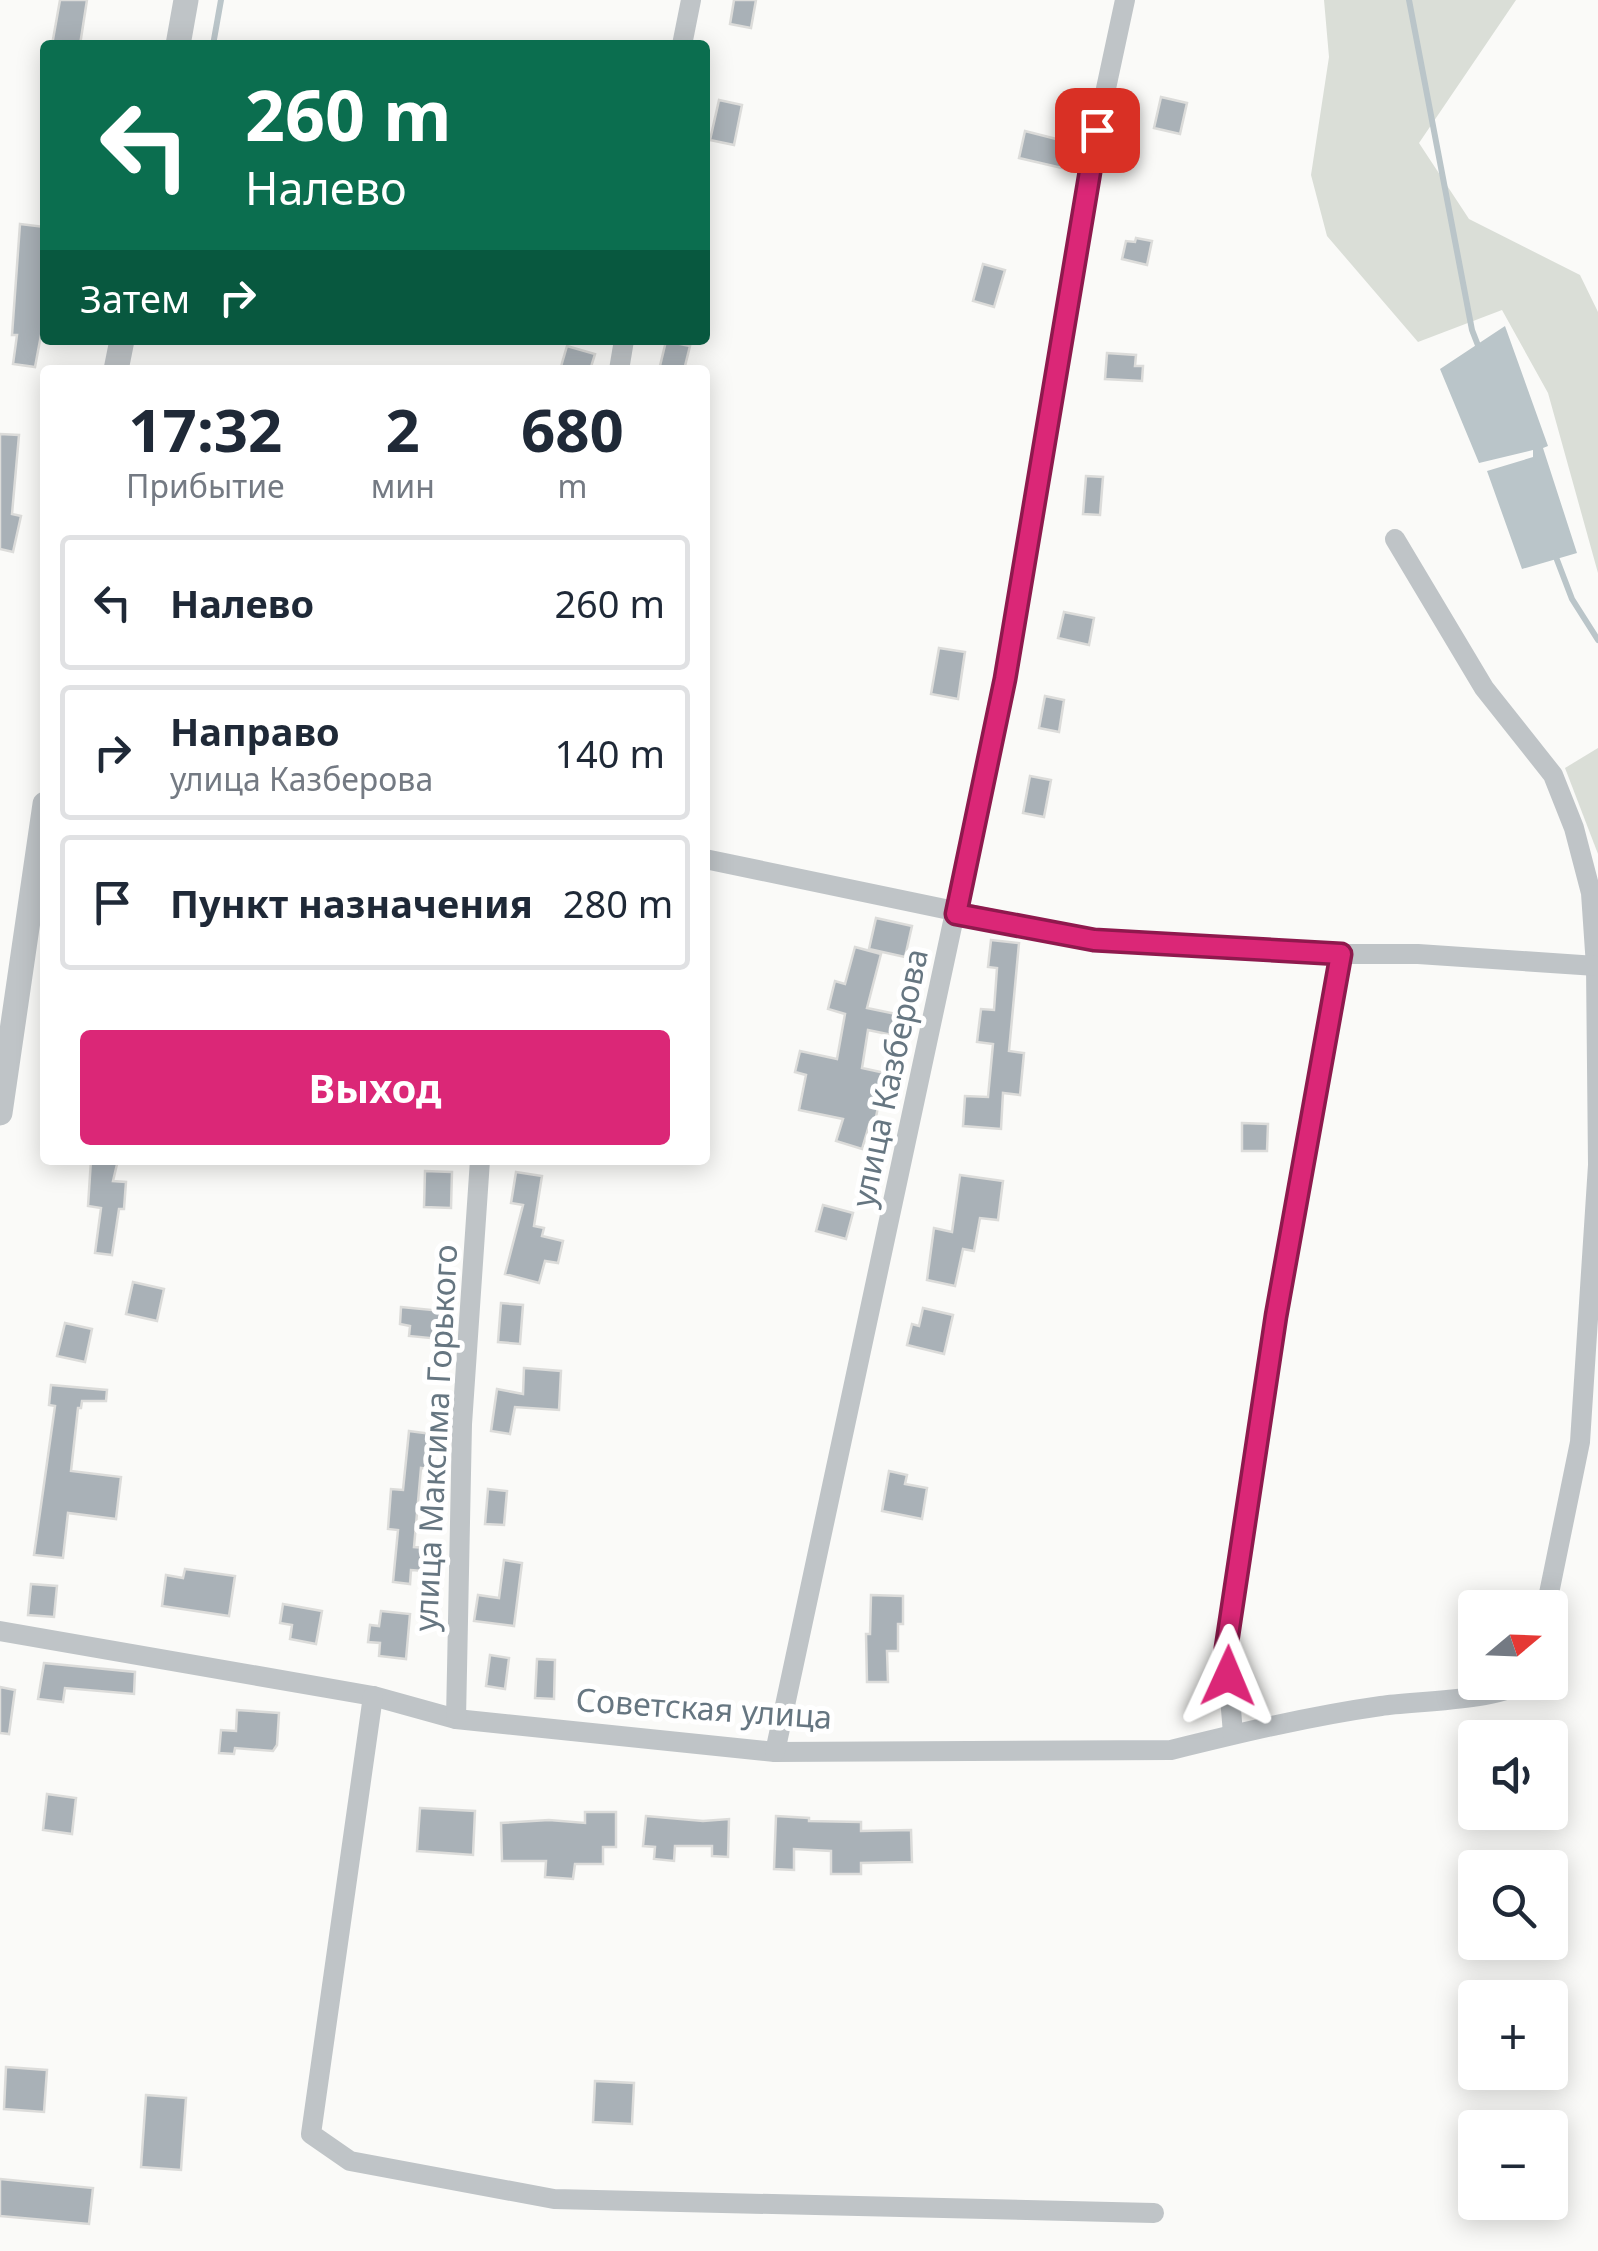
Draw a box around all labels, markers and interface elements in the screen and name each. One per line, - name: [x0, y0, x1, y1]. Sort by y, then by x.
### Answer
- text: 260 m: [245, 66, 452, 162]
- icon: left: [80, 80, 210, 210]
- pin: [1055, 88, 1140, 173]
- icon: arrive: [1070, 103, 1125, 158]
- text: Налево: [245, 157, 407, 218]
- icon: right: [210, 270, 265, 325]
- text: Затем: [80, 272, 190, 324]
- text: 17:32: [128, 388, 282, 470]
- text: 2: [386, 388, 420, 470]
- text: 680: [521, 388, 624, 470]
- text: Прибытие: [126, 464, 285, 507]
- text: мин: [371, 464, 435, 507]
- text: m: [557, 464, 587, 507]
- icon: left: [85, 575, 140, 630]
- text: Налево: [170, 577, 314, 629]
- text: 260 m: [554, 577, 665, 629]
- text: Направо: [170, 705, 340, 757]
- icon: right: [85, 725, 140, 780]
- text: 140 m: [554, 727, 665, 779]
- text: улица Казберова: [170, 757, 433, 800]
- icon: arrive: [85, 875, 140, 930]
- text: Пункт назначения: [170, 877, 533, 929]
- text: 280 m: [563, 877, 673, 929]
- street label: улица Казберова: [840, 945, 937, 1211]
- button: Выход: [80, 1030, 670, 1145]
- street label: улица Максима Горького: [403, 1243, 466, 1633]
- north arrow: [1458, 1590, 1568, 1700]
- map controls: [1458, 1590, 1568, 2220]
- position arrow: [1176, 1624, 1280, 1728]
- street label: Советская улица: [574, 1677, 834, 1738]
- button: sound: [1458, 1720, 1568, 1830]
- button: search: [1458, 1850, 1568, 1960]
- button: +: [1458, 1980, 1568, 2090]
- button: −: [1458, 2110, 1568, 2220]

